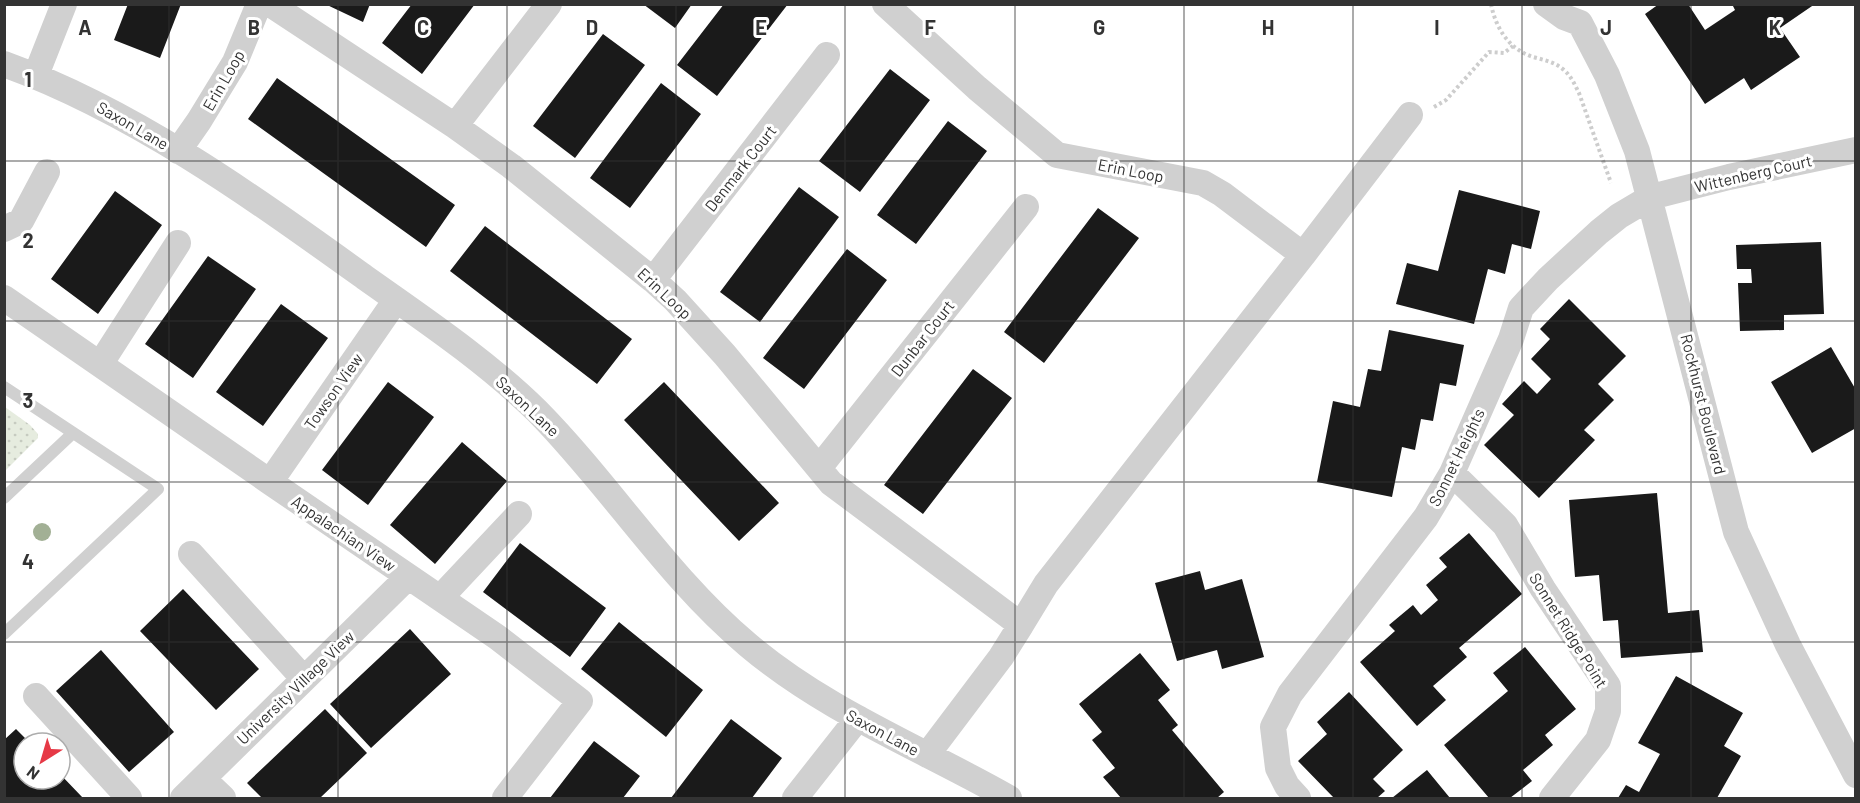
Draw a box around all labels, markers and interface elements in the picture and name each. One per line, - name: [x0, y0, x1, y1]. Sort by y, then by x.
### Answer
- text: A: [78, 15, 92, 39]
- text: B: [248, 15, 260, 39]
- text: C: [417, 15, 429, 39]
- text: D: [586, 15, 598, 39]
- text: E: [755, 15, 767, 39]
- text: F: [924, 15, 936, 39]
- text: G: [1093, 15, 1105, 39]
- text: H: [1262, 15, 1274, 39]
- text: I: [1434, 15, 1440, 39]
- text: J: [1600, 15, 1612, 39]
- text: K: [1769, 15, 1782, 39]
- street label: Erin Loop: [198, 46, 248, 114]
- text: 1: [24, 67, 32, 91]
- street label: Saxon Lane: [94, 97, 172, 153]
- street label: Denmark Court: [700, 121, 780, 215]
- street label: Wittenberg Court: [1692, 150, 1814, 196]
- street label: Erin Loop: [1096, 154, 1166, 186]
- text: 2: [22, 228, 34, 252]
- street label: Erin Loop: [634, 263, 696, 323]
- street label: Dunbar Court: [886, 296, 958, 380]
- street label: Rockhurst Boulevard: [1677, 332, 1731, 476]
- street label: Towson View: [300, 349, 367, 433]
- street label: Saxon Lane: [492, 372, 564, 440]
- text: 3: [23, 388, 33, 412]
- street label: Sonnet Heights: [1424, 405, 1488, 509]
- street label: Appalachian View: [288, 491, 400, 575]
- text: 4: [22, 549, 34, 573]
- street label: Sonnet Ridge Point: [1526, 569, 1612, 691]
- street label: University Village View: [232, 626, 358, 748]
- street label: Saxon Lane: [843, 705, 923, 759]
- north arrow: [12, 731, 72, 791]
- text: N: [23, 763, 43, 784]

